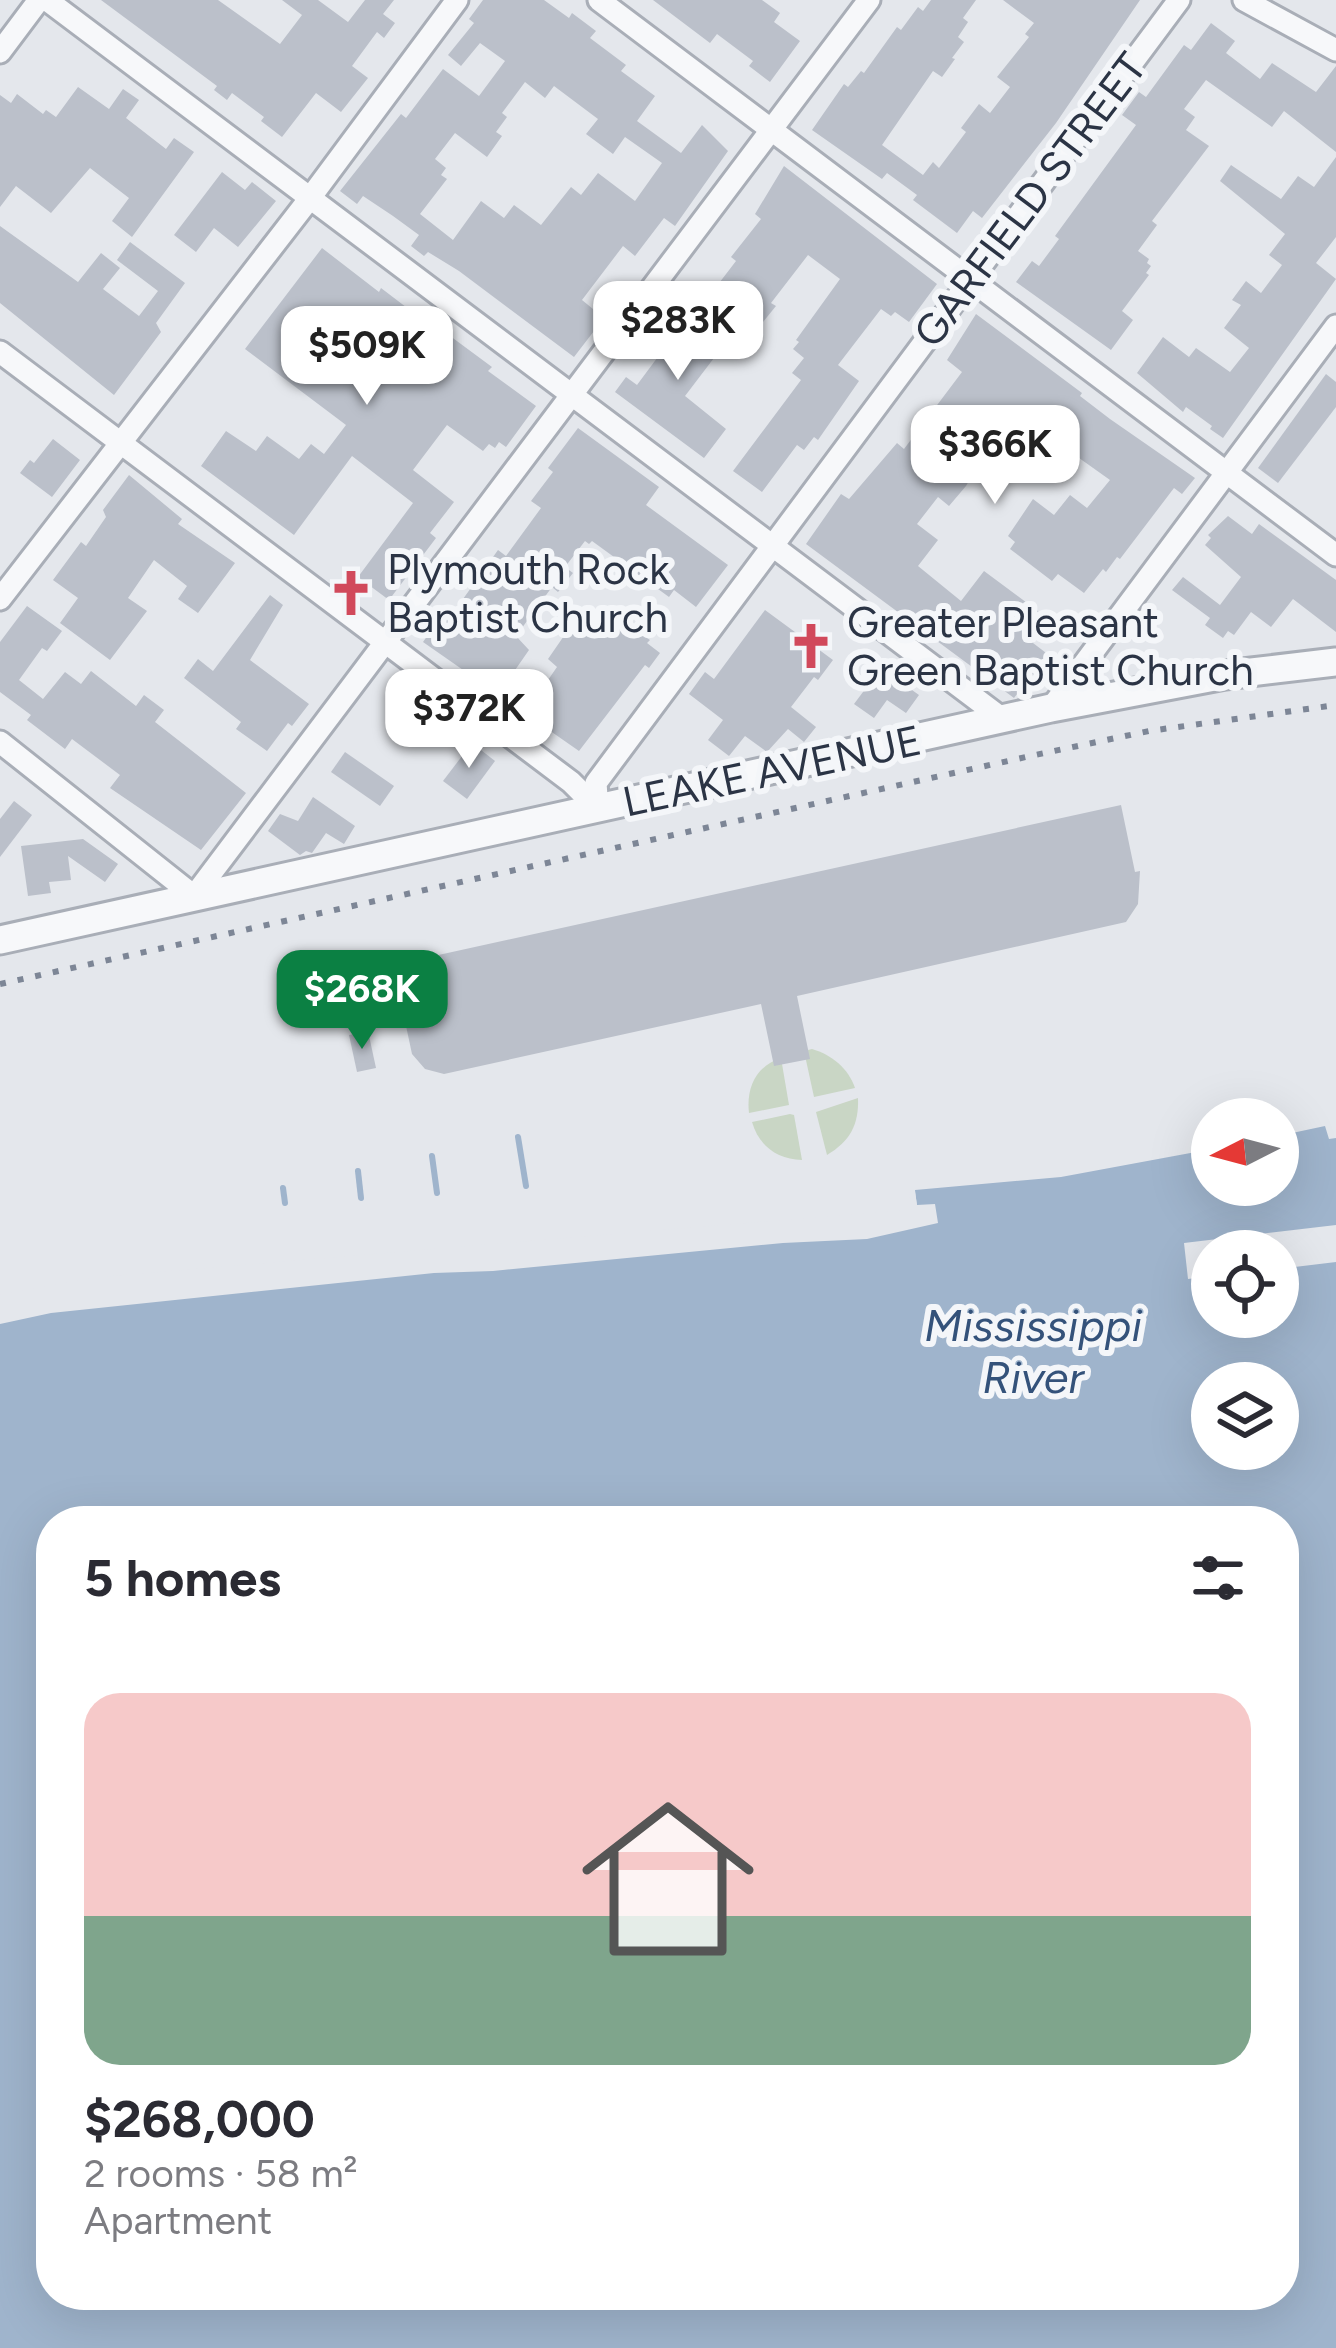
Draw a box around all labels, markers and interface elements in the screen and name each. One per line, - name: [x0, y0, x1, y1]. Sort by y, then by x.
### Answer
- street label: GARFIELD STREET: [903, 43, 1157, 357]
- pin: $283K: [594, 281, 762, 383]
- text: $283K: [620, 296, 736, 343]
- pin: $509K: [283, 306, 451, 408]
- text: $509K: [308, 321, 426, 368]
- pin: $366K: [911, 405, 1079, 507]
- text: $366K: [938, 420, 1052, 467]
- place label: Plymouth Rock Baptist Church: [387, 544, 670, 643]
- church icon: Plymouth Rock Baptist Church: [326, 568, 376, 618]
- place label: Greater Pleasant Green Baptist Church: [847, 597, 1254, 696]
- church icon: Greater Pleasant Green Baptist Church: [786, 621, 836, 671]
- pin: $372K: [385, 669, 553, 771]
- text: $372K: [412, 684, 526, 731]
- street label: LEAKE AVENUE: [618, 714, 926, 828]
- pin: $268K: [278, 950, 446, 1052]
- text: $268K: [304, 965, 420, 1012]
- north arrow: [1191, 1098, 1299, 1206]
- map controls: [1191, 1098, 1299, 1470]
- button: locate: [1191, 1230, 1299, 1338]
- water label: Mississippi River: [924, 1298, 1142, 1404]
- button: layers: [1191, 1362, 1299, 1470]
- icon: filters: [1185, 1545, 1251, 1611]
- text: 5 homes: [84, 1548, 281, 1609]
- icon: home: [560, 1771, 776, 1987]
- text: $268,000: [84, 2089, 315, 2150]
- text: 2 rooms · 58 m²: [84, 2150, 358, 2197]
- text: Apartment: [84, 2197, 272, 2244]

